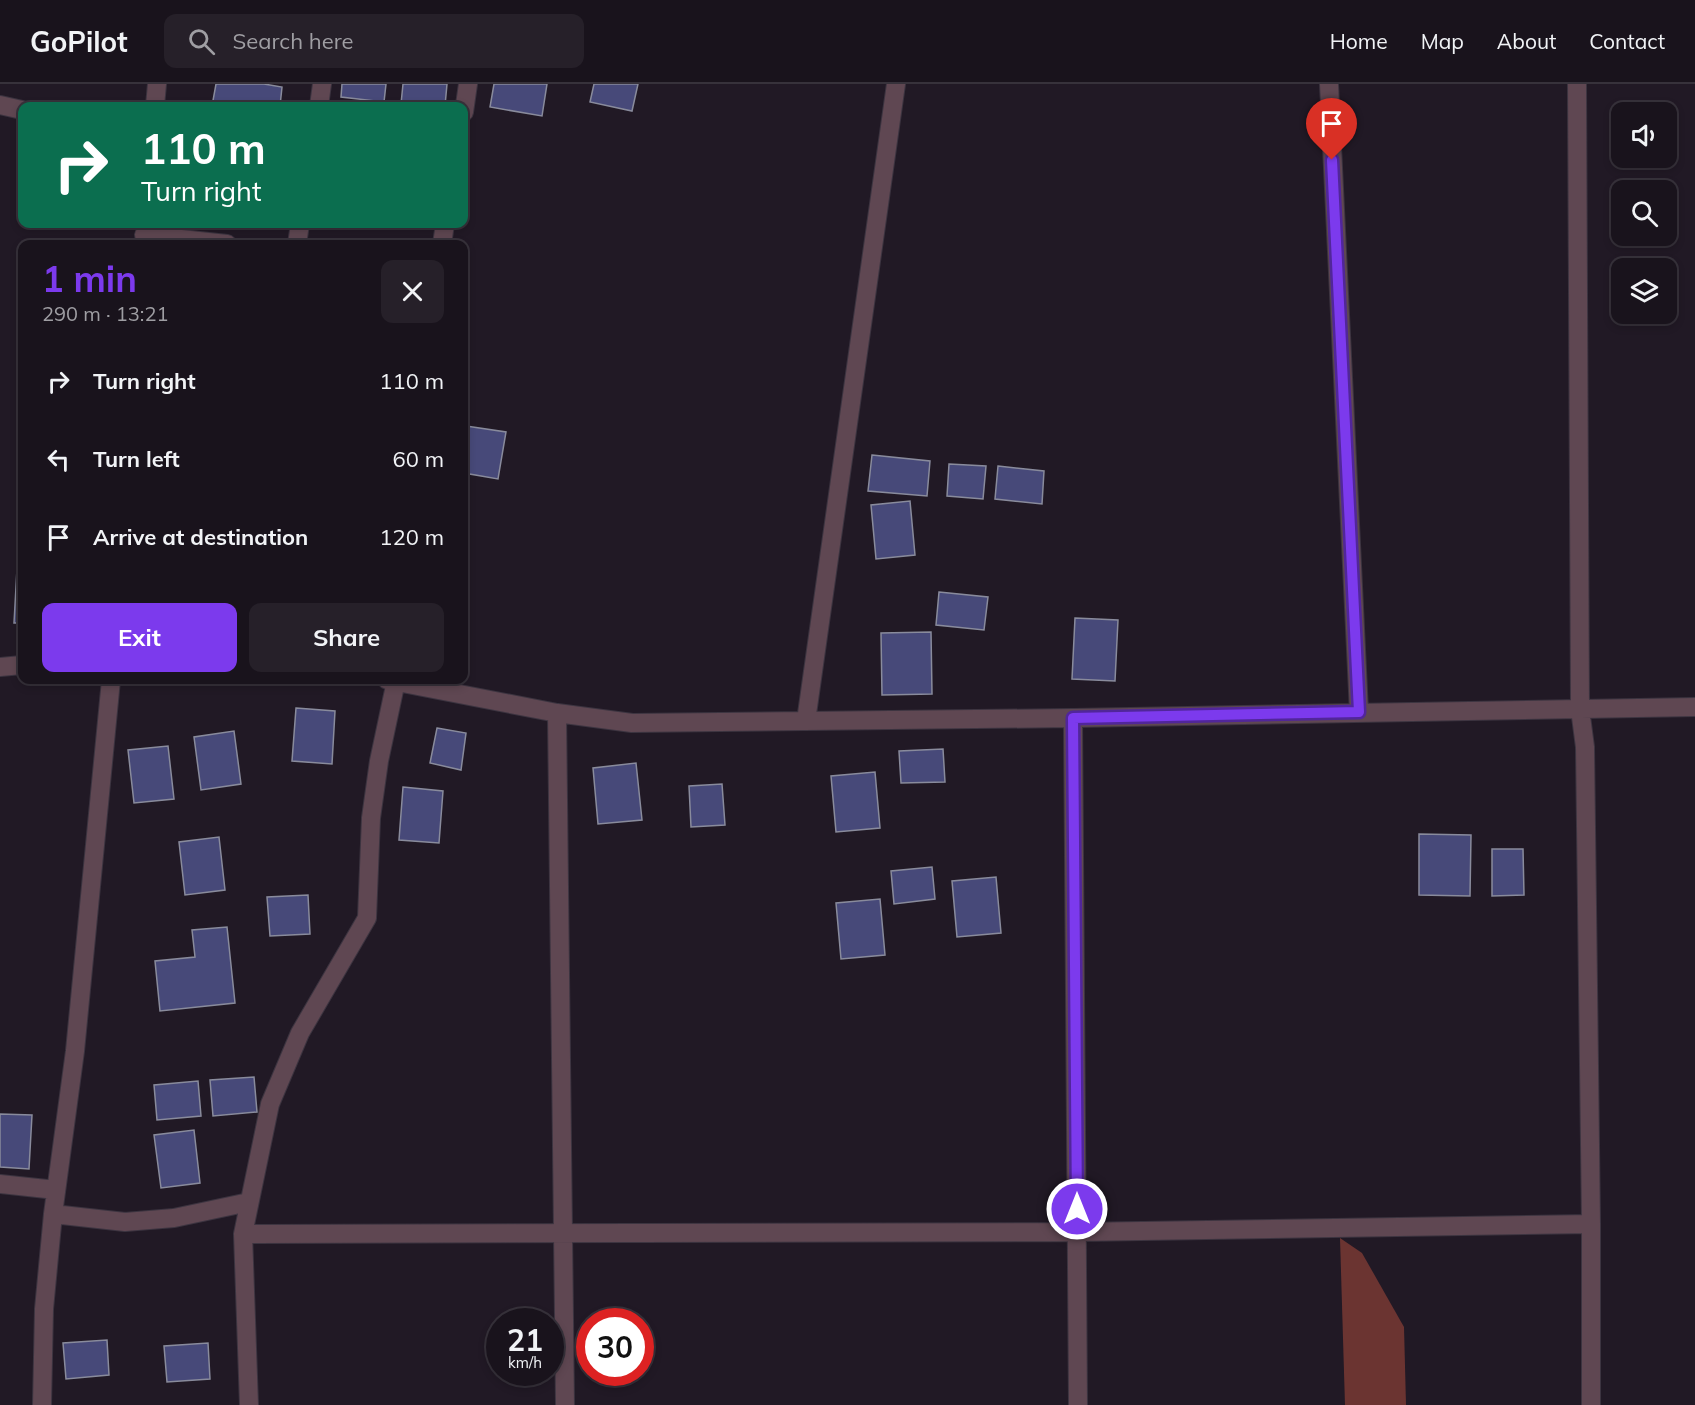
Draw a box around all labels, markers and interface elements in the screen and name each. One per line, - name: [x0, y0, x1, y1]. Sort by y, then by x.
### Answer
- search box: [164, 14, 584, 68]
- text: GoPilot: [30, 24, 128, 59]
- icon: search: [185, 25, 218, 58]
- text: Search here: [233, 27, 354, 55]
- text: Home: [1330, 28, 1388, 54]
- text: Map: [1421, 28, 1464, 54]
- text: About: [1497, 28, 1556, 54]
- text: Contact: [1589, 28, 1665, 54]
- pin: [1306, 98, 1357, 160]
- map controls: [1611, 102, 1677, 324]
- button: sound: [1611, 102, 1677, 168]
- icon: arrive: [1315, 107, 1348, 140]
- text: 110 m: [141, 122, 266, 175]
- icon: right: [42, 126, 120, 204]
- text: Turn right: [141, 174, 261, 208]
- button: search: [1611, 180, 1677, 246]
- text: 1 min: [42, 256, 137, 301]
- button: layers: [1611, 258, 1677, 324]
- button: close: [381, 260, 444, 323]
- text: 290 m · 13:21: [42, 301, 168, 326]
- icon: right: [42, 365, 75, 398]
- text: Turn right: [93, 367, 196, 395]
- text: 110 m: [379, 367, 444, 395]
- icon: left: [42, 443, 75, 476]
- text: Turn left: [93, 445, 180, 473]
- text: 60 m: [393, 445, 444, 473]
- icon: arrive: [42, 521, 75, 554]
- text: Arrive at destination: [93, 523, 308, 551]
- text: 120 m: [379, 523, 444, 551]
- button: Exit: [42, 603, 237, 672]
- button: Share: [249, 603, 444, 672]
- position arrow: [1045, 1177, 1109, 1241]
- speed limit sign: 30: [576, 1308, 654, 1386]
- text: 21: [507, 1321, 543, 1359]
- text: km/h: [508, 1353, 542, 1372]

